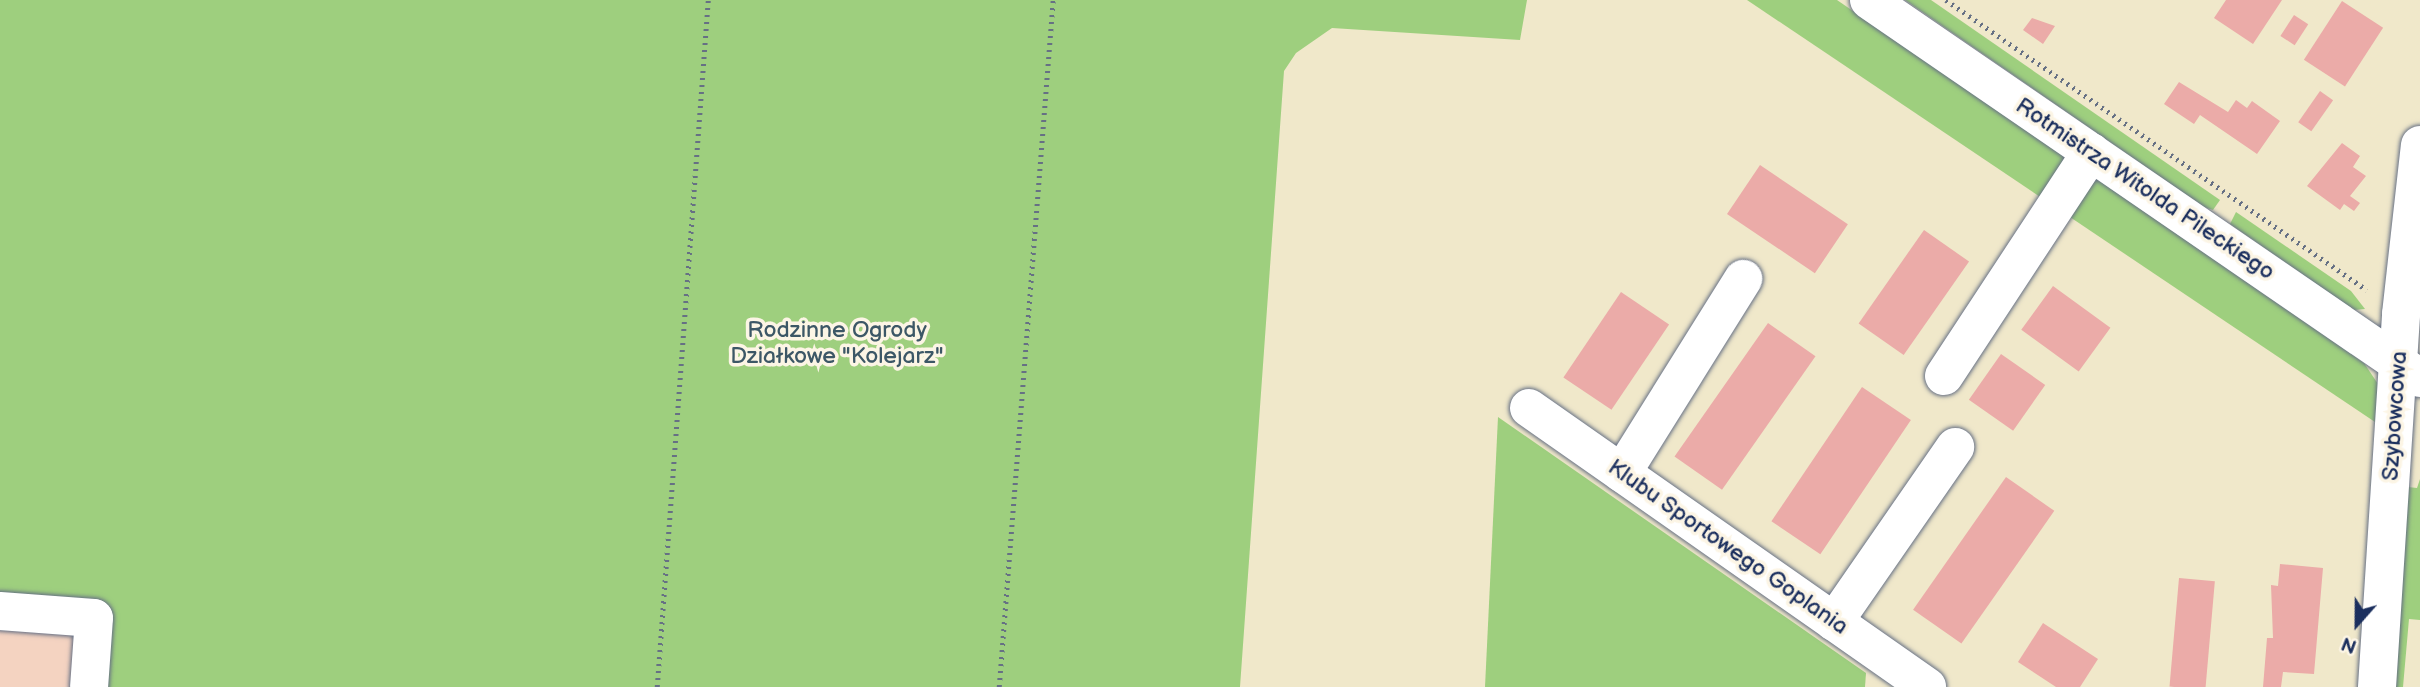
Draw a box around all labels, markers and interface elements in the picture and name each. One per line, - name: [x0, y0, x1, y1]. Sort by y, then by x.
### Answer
- street label: Rotmistrza Witolda Pileckiego: [2010, 92, 2280, 286]
- park label: Rodzinne Ogrody Działkowe "Kolejarz": [730, 316, 944, 370]
- street label: Szybowcowa: [2377, 350, 2413, 482]
- street label: Klubu Sportowego Goplania: [1602, 453, 1854, 641]
- north arrow: [2322, 589, 2392, 659]
- text: N: [2339, 631, 2360, 657]

